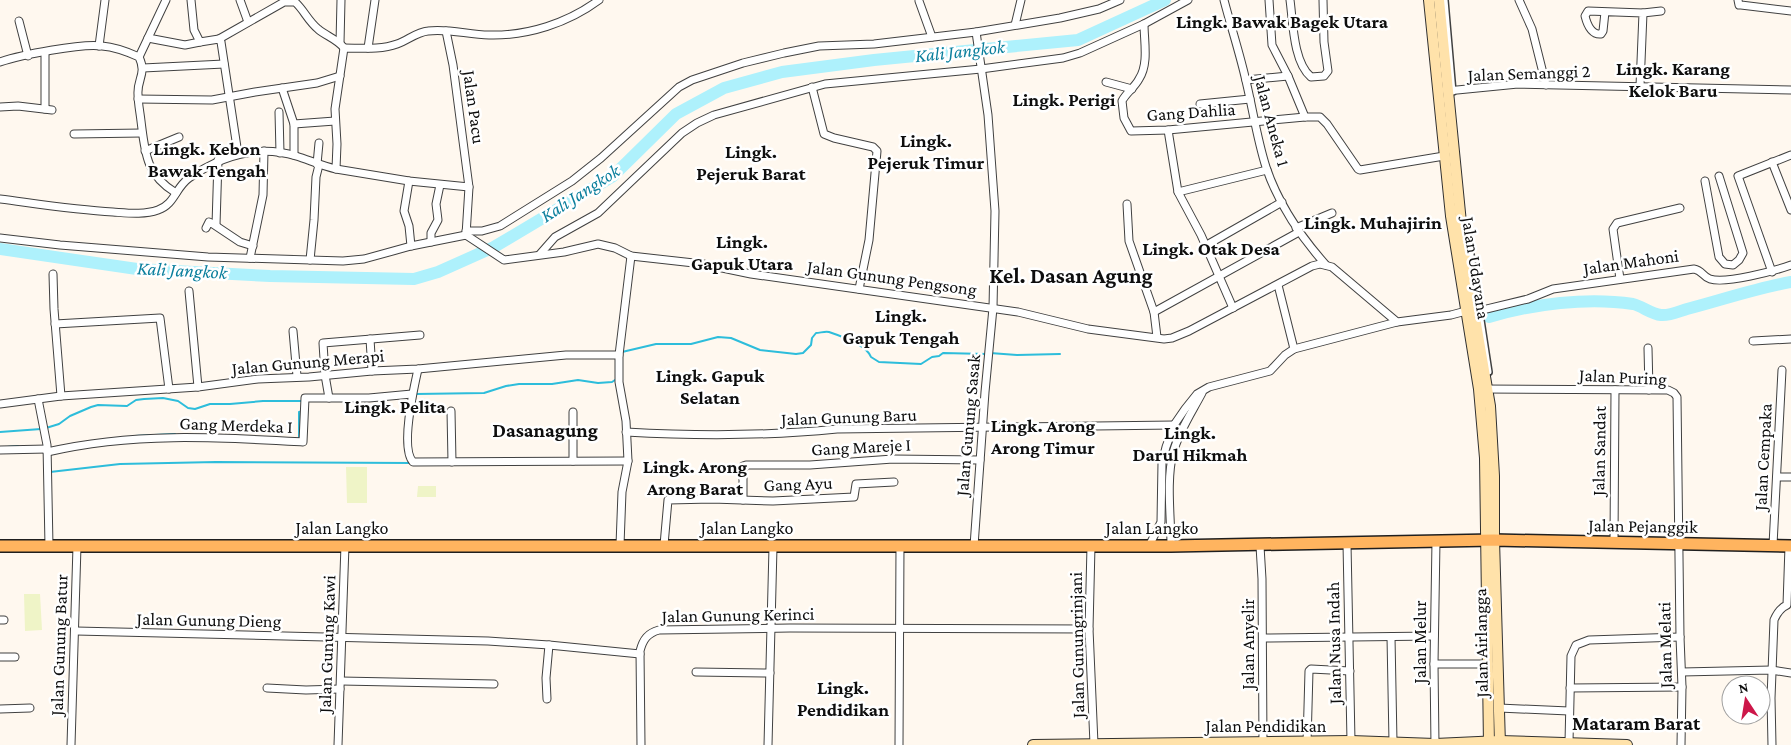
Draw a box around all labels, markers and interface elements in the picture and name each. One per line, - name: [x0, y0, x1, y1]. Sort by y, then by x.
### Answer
- district label: Lingk. Bawak Bagek Utara: [1176, 11, 1389, 32]
- water label: Kali Jangkok: [914, 36, 1007, 66]
- district label: Lingk. Karang Kelok Baru: [1616, 58, 1730, 101]
- street label: Jalan Semanggi 2: [1465, 61, 1591, 85]
- street label: Jalan Pacu: [459, 67, 489, 145]
- street label: Jalan Aneka 1: [1250, 71, 1294, 169]
- district label: Lingk. Perigi: [1013, 89, 1116, 110]
- street label: Gang Dahlia: [1146, 99, 1236, 125]
- district label: Lingk. Pejeruk Timur: [868, 130, 985, 174]
- district label: Lingk. Kebon Bawak Tengah: [148, 138, 266, 181]
- district label: Lingk. Pejeruk Barat: [696, 141, 806, 185]
- water label: Kali Jangkok: [536, 159, 624, 226]
- district label: Lingk. Muhajirin: [1304, 212, 1442, 234]
- street label: Jalan Udayana: [1458, 213, 1494, 321]
- district label: Lingk. Gapuk Utara: [691, 231, 794, 274]
- district label: Lingk. Otak Desa: [1142, 238, 1281, 259]
- street label: Jalan Mahoni: [1580, 245, 1680, 279]
- street label: Jalan Gunung Pengsong: [804, 256, 978, 300]
- water label: Kali Jangkok: [136, 257, 228, 283]
- district label: Kel. Dasan Agung: [989, 263, 1153, 288]
- district label: Lingk. Gapuk Tengah: [843, 305, 959, 348]
- street label: Jalan Gunung Merapi: [229, 345, 385, 379]
- street label: Jalan Gunung Sasak: [952, 353, 984, 499]
- district label: Lingk. Gapuk Selatan: [656, 365, 765, 408]
- street label: Jalan Puring: [1577, 365, 1668, 389]
- district label: Lingk. Pelita: [344, 396, 447, 417]
- street label: Jalan Cempaka: [1750, 403, 1776, 513]
- street label: Jalan Gunung Baru: [779, 405, 918, 429]
- street label: Jalan Sandat: [1588, 405, 1610, 498]
- street label: Gang Merdeka I: [179, 413, 293, 437]
- district label: Lingk. Arong Arong Timur: [990, 415, 1096, 458]
- district label: Dasanagung: [492, 419, 598, 441]
- district label: Lingk. Darul Hikmah: [1132, 422, 1248, 465]
- street label: Gang Mareje I: [811, 434, 911, 461]
- district label: Lingk. Arong Arong Barat: [643, 456, 748, 499]
- street label: Gang Ayu: [763, 473, 833, 495]
- street label: Jalan Pejanggik: [1586, 515, 1698, 538]
- street label: Jalan Langko: [294, 518, 388, 538]
- street label: Jalan Langko: [699, 518, 793, 538]
- street label: Jalan Langko: [1104, 518, 1198, 538]
- street label: Jalan Gunungrinjani: [1066, 571, 1089, 720]
- street label: Jalan Gunung Batur: [46, 573, 71, 718]
- street label: Jalan Gunung Kawi: [315, 574, 339, 715]
- street label: Jalan Nusa Indah: [1323, 581, 1345, 706]
- street label: Jalan Airlangga: [1470, 588, 1492, 700]
- street label: Jalan Anyelir: [1238, 598, 1258, 692]
- street label: Jalan Melur: [1410, 600, 1430, 686]
- street label: Jalan Melati: [1654, 601, 1676, 690]
- street label: Jalan Gunung Kerinci: [660, 604, 815, 626]
- street label: Jalan Gunung Dieng: [135, 609, 282, 631]
- north arrow: [1721, 675, 1771, 725]
- district label: Lingk. Pendidikan: [797, 677, 889, 720]
- text: N: [1737, 678, 1750, 696]
- district label: Mataram Barat: [1572, 712, 1701, 734]
- street label: Jalan Pendidikan: [1204, 716, 1327, 736]

